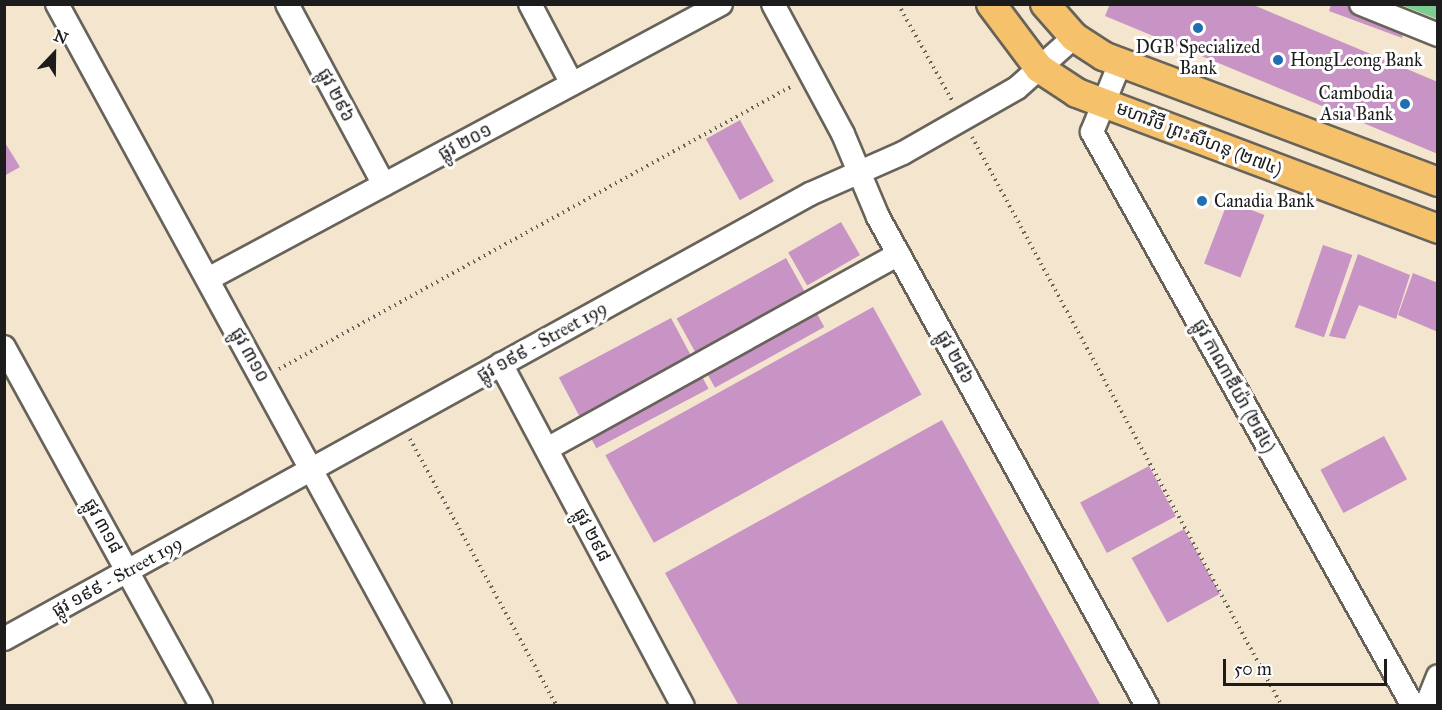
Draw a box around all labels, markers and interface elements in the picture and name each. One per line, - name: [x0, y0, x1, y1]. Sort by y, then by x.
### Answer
- marker: DGB Specialized Bank: [1191, 21, 1205, 35]
- north arrow: [24, 24, 84, 84]
- text: N: [51, 25, 71, 48]
- place label: DGB Specialized Bank: [1136, 37, 1260, 80]
- place label: HongLeong Bank: [1290, 49, 1422, 71]
- marker: HongLeong Bank: [1271, 53, 1285, 67]
- street label: ផ្លូវ ២៩៦: [313, 65, 359, 125]
- place label: Cambodia Asia Bank: [1319, 83, 1393, 125]
- street label: មហាវិថី ព្រះសីហនុ (២៧៤): [1113, 97, 1285, 181]
- marker: Cambodia Asia Bank: [1398, 97, 1412, 111]
- street label: ផ្លូវ ២០១: [435, 119, 495, 165]
- place label: Canadia Bank: [1214, 190, 1314, 212]
- marker: Canadia Bank: [1195, 194, 1209, 208]
- street label: ផ្លូវ ១៩៩ - Street 199: [473, 297, 611, 387]
- street label: ផ្លូវ កាណាឌីយ៉ា (២៨៤): [1188, 315, 1280, 457]
- street label: ផ្លូវ ៣១០: [226, 324, 274, 386]
- street label: ផ្លូវ ២៨៦: [932, 327, 978, 387]
- street label: ផ្លូវ ៣១៨: [79, 495, 127, 557]
- street label: ផ្លូវ ២៩៨: [569, 505, 615, 565]
- street label: ផ្លូវ ១៩៩ - Street 199: [48, 532, 186, 622]
- scale bar: [1226, 647, 1390, 685]
- text: 50 m: [1234, 658, 1272, 680]

